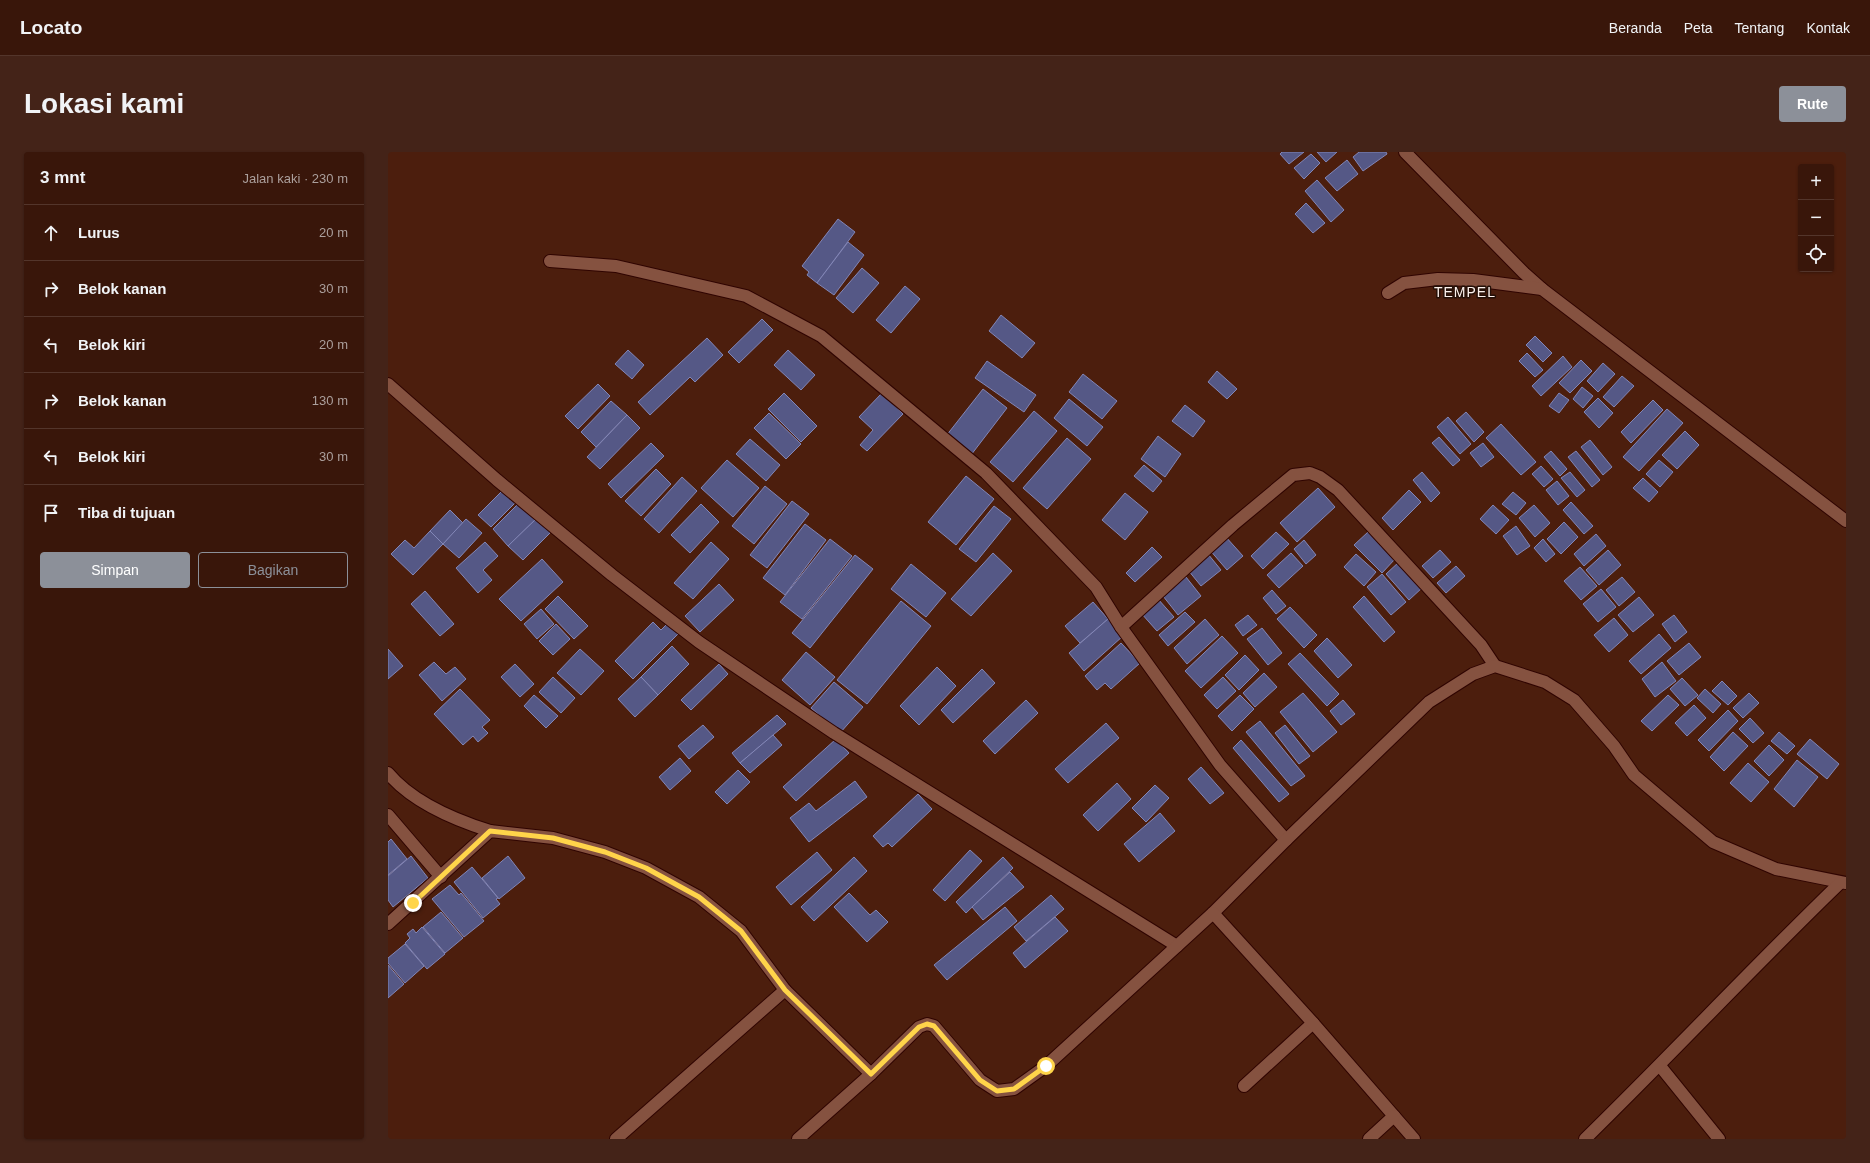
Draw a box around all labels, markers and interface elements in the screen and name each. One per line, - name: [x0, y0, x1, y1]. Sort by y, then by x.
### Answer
- text: Locato: [20, 17, 82, 38]
- text: Beranda: [1609, 20, 1662, 36]
- text: Peta: [1684, 20, 1713, 36]
- text: Tentang: [1735, 20, 1784, 36]
- text: Kontak: [1806, 20, 1850, 36]
- button: Rute: [1779, 86, 1846, 122]
- text: Lokasi kami: [24, 88, 184, 119]
- map controls: [1798, 164, 1834, 272]
- button: +: [1798, 164, 1834, 200]
- text: 3 mnt: [40, 168, 85, 187]
- text: Jalan kaki · 230 m: [243, 171, 348, 186]
- button: −: [1798, 200, 1834, 236]
- icon: ahead: [40, 222, 62, 244]
- text: Lurus: [78, 224, 120, 241]
- text: 20 m: [319, 225, 348, 240]
- button: locate: [1798, 236, 1834, 272]
- icon: right: [40, 278, 62, 300]
- text: Belok kanan: [78, 280, 166, 297]
- text: 30 m: [319, 281, 348, 296]
- district label: TEMPEL: [1434, 284, 1496, 300]
- icon: left: [40, 334, 62, 356]
- text: Belok kiri: [78, 336, 146, 353]
- text: 20 m: [319, 337, 348, 352]
- icon: right: [40, 390, 62, 412]
- text: Belok kanan: [78, 392, 166, 409]
- text: 130 m: [312, 393, 348, 408]
- icon: left: [40, 446, 62, 468]
- text: Belok kiri: [78, 448, 146, 465]
- text: 30 m: [319, 449, 348, 464]
- icon: arrive: [40, 502, 62, 524]
- text: Tiba di tujuan: [78, 504, 175, 521]
- button: Simpan: [40, 552, 190, 588]
- button: Bagikan: [198, 552, 348, 588]
- route end: [404, 894, 422, 912]
- route start: [1037, 1057, 1055, 1075]

